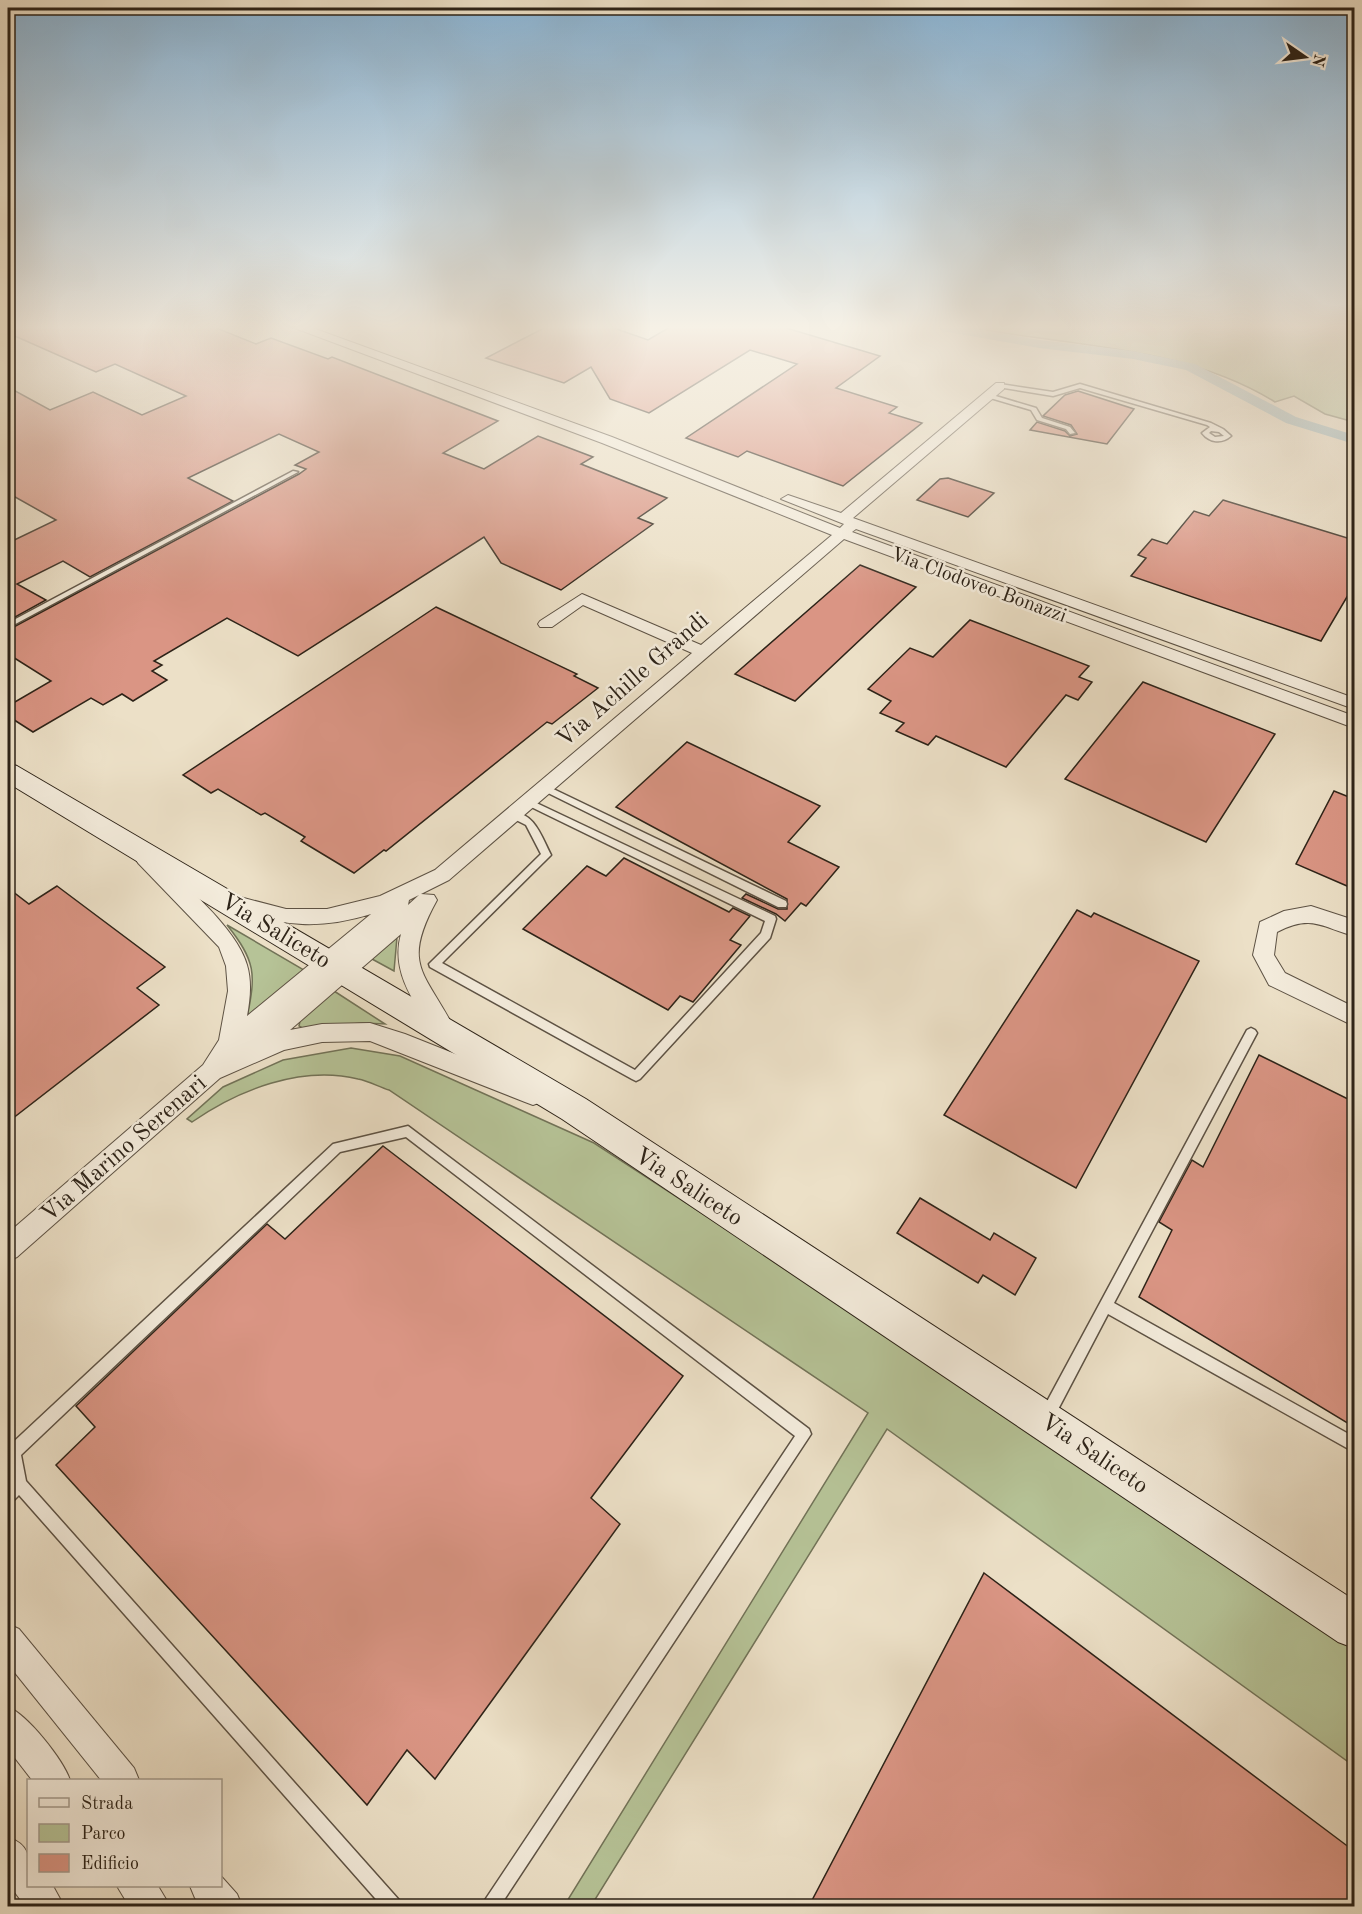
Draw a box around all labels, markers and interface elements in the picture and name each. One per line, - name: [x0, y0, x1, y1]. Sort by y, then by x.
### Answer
- north arrow: [1275, 27, 1335, 87]
- text: N: [1308, 52, 1327, 69]
- street label: Via Clodoveo Bonazzi: [888, 545, 1069, 627]
- street label: Via Achille Grandi: [553, 608, 714, 753]
- street label: Via Saliceto: [216, 889, 334, 974]
- street label: Via Marino Serenari: [37, 1071, 212, 1228]
- street label: Via Saliceto: [629, 1144, 746, 1232]
- street label: Via Saliceto: [1036, 1410, 1152, 1499]
- legend: [27, 1779, 222, 1887]
- text: Strada: [81, 1795, 133, 1813]
- text: Parco: [81, 1825, 126, 1843]
- text: Edificio: [81, 1855, 139, 1873]

